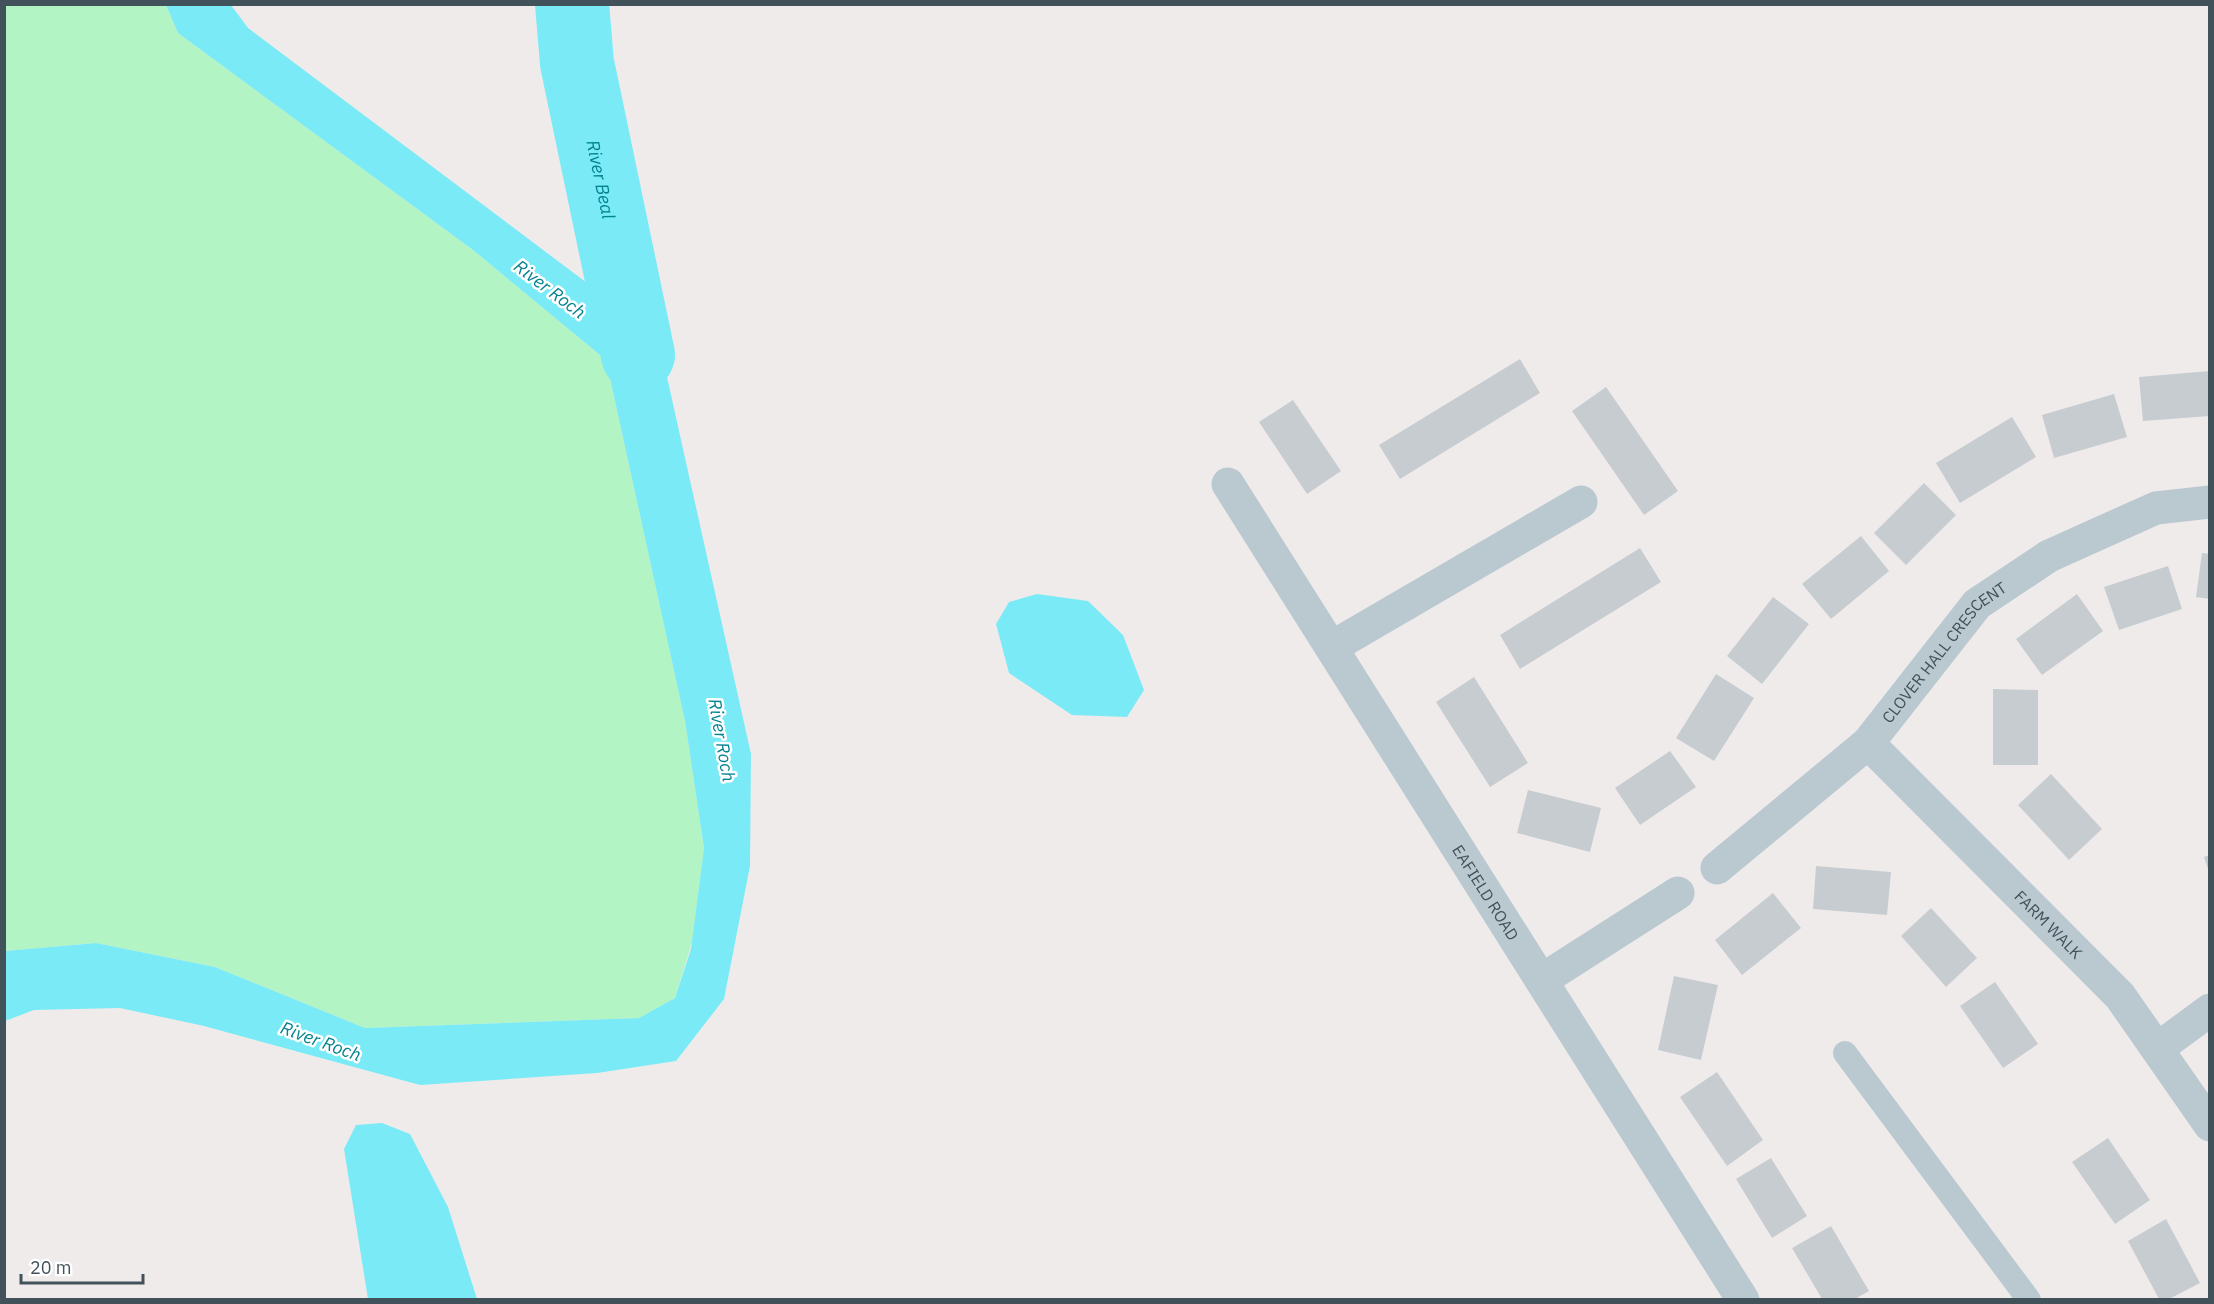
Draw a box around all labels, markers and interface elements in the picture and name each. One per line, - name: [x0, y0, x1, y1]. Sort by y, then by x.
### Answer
- water label: River Beal: [582, 138, 621, 221]
- water label: River Roch: [509, 254, 591, 324]
- street label: CLOVER HALL CRESCENT: [1877, 577, 2010, 727]
- water label: River Roch: [703, 697, 741, 783]
- street label: EAFIELD ROAD: [1448, 841, 1523, 944]
- street label: FARM WALK: [2010, 886, 2087, 963]
- water label: River Roch: [278, 1016, 364, 1066]
- scale bar: [21, 1247, 142, 1285]
- text: 20 m: [30, 1256, 72, 1279]

